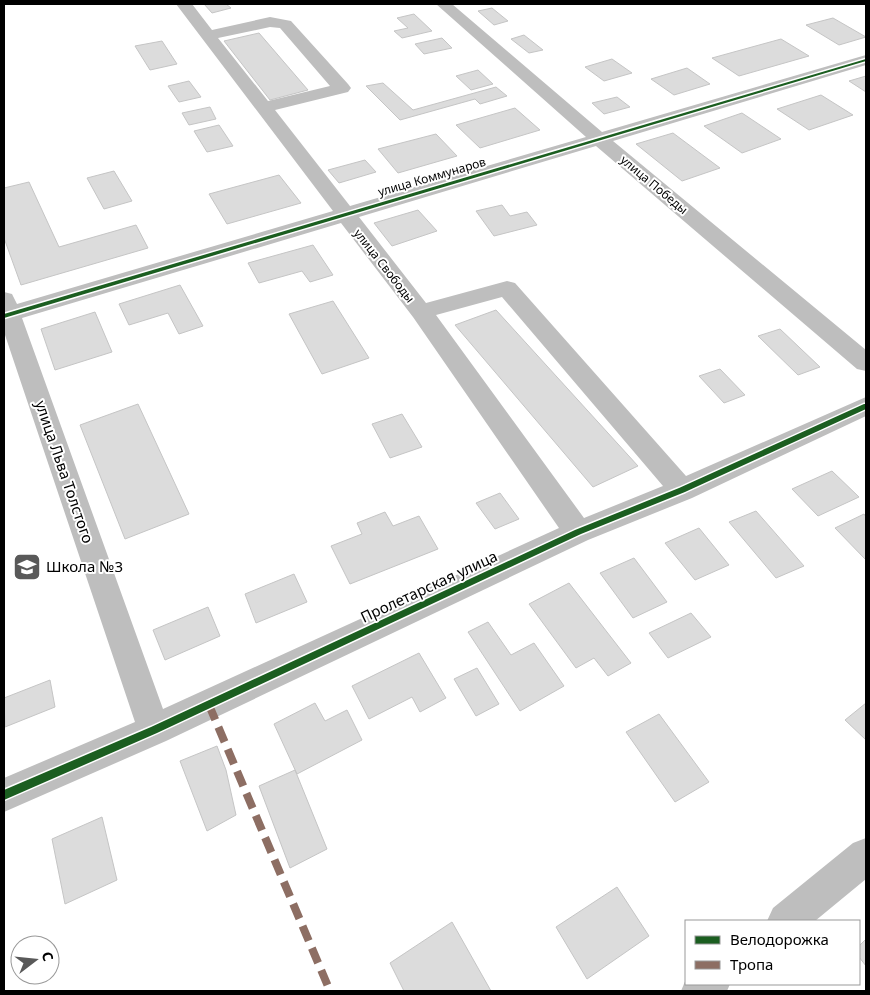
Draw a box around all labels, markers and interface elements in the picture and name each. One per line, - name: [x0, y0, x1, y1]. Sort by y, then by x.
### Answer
- street label: улица Победы: [617, 151, 692, 218]
- street label: улица Коммунаров: [376, 153, 488, 200]
- street label: улица Свободы: [350, 225, 419, 306]
- street label: улица Льва Толстого: [31, 398, 99, 546]
- street label: Пролетарская улица: [357, 546, 500, 627]
- school or university icon: Школа №3: [12, 552, 42, 582]
- place label: Школа №3: [46, 556, 123, 576]
- legend: [685, 920, 860, 985]
- text: Велодорожка: [730, 929, 829, 949]
- north arrow: [10, 935, 60, 985]
- text: С: [38, 949, 58, 963]
- text: Тропа: [730, 954, 773, 974]

